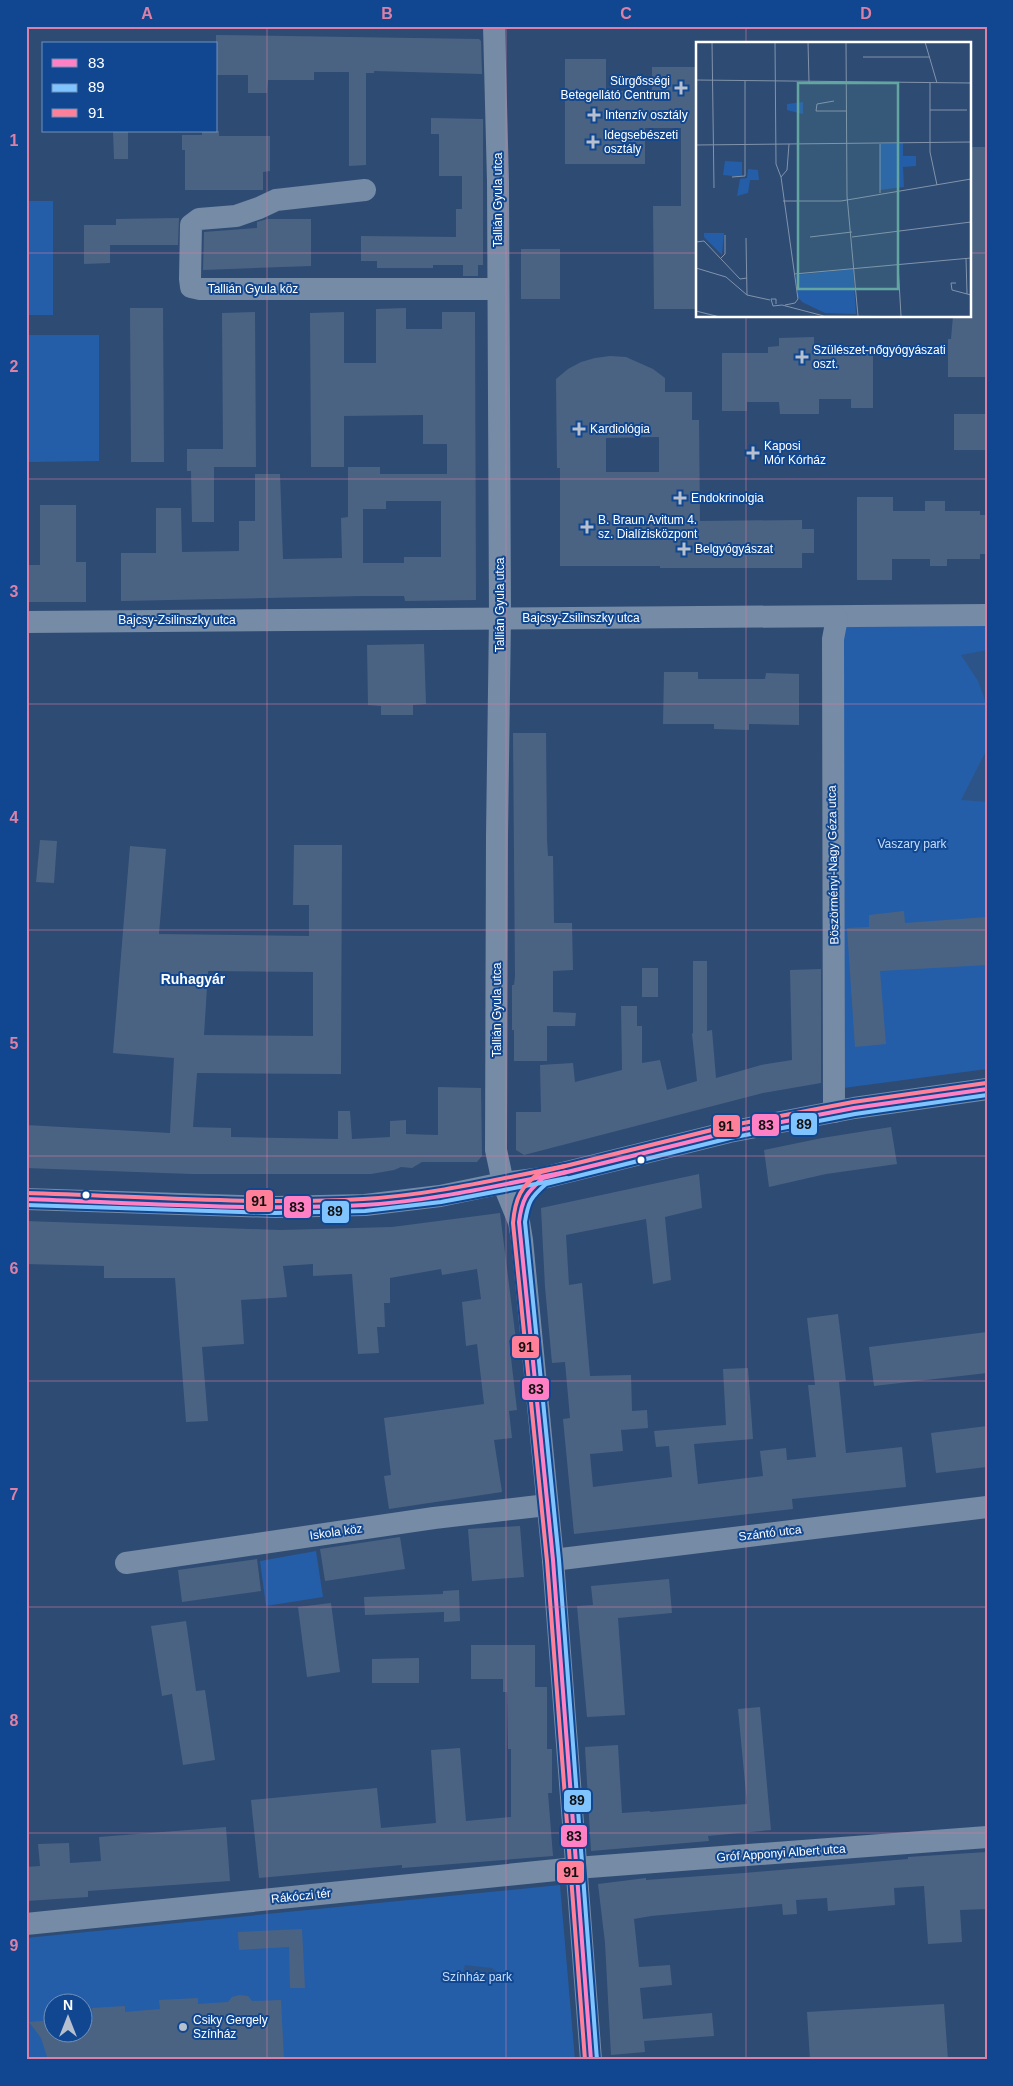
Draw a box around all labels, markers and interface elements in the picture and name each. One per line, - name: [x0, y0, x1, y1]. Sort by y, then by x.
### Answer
- text: A: [141, 5, 153, 22]
- text: B: [381, 5, 393, 22]
- text: C: [620, 5, 632, 22]
- text: D: [860, 5, 872, 22]
- legend: [42, 42, 218, 132]
- inset map: [696, 42, 970, 318]
- text: 83: [88, 54, 105, 71]
- place label: Sürgősségi Betegellátó Centrum: [561, 74, 670, 102]
- text: 89: [88, 78, 105, 95]
- marker: Sürgősségi Betegellátó Centrum: [674, 81, 688, 95]
- text: 91: [88, 104, 105, 121]
- marker: Intenzív osztály: [587, 108, 601, 122]
- place label: Intenzív osztály: [605, 108, 688, 122]
- place label: Idegsebészeti osztály: [604, 128, 678, 156]
- text: 1: [10, 132, 19, 149]
- marker: Idegsebészeti osztály: [586, 135, 600, 149]
- street label: Tallián Gyula utca: [491, 152, 505, 247]
- street label: Tallián Gyula köz: [208, 282, 298, 296]
- place label: Szülészet-nőgyógyászati oszt.: [813, 343, 946, 371]
- marker: Szülészet-nőgyógyászati oszt.: [795, 350, 809, 364]
- text: 2: [10, 358, 19, 375]
- marker: Kardiológia: [572, 422, 586, 436]
- place label: Kardiológia: [590, 422, 650, 436]
- place label: Kaposi Mór Kórház: [764, 439, 826, 467]
- marker: Kaposi Mór Kórház: [746, 446, 760, 460]
- marker: Endokrinolgia: [673, 491, 687, 505]
- place label: Endokrinolgia: [691, 491, 764, 505]
- place label: B. Braun Avitum 4. sz. Dialízisközpont: [598, 513, 698, 541]
- marker: B. Braun Avitum 4. sz. Dialízisközpont: [580, 520, 594, 534]
- marker: Belgyógyászat: [677, 542, 691, 556]
- place label: Belgyógyászat: [695, 542, 774, 556]
- street label: Tallián Gyula utca: [493, 557, 507, 652]
- text: 3: [10, 583, 19, 600]
- street label: Bajcsy-Zsilinszky utca: [522, 611, 640, 625]
- street label: Bajcsy-Zsilinszky utca: [118, 613, 236, 627]
- street label: Böszörményi-Nagy Géza utca: [825, 785, 841, 945]
- text: 4: [10, 809, 19, 826]
- park label: Vaszary park: [877, 837, 948, 851]
- street label: Tallián Gyula utca: [490, 962, 504, 1057]
- district label: Ruhagyár: [161, 971, 226, 987]
- text: 5: [10, 1035, 19, 1052]
- line badge: 89: [790, 1112, 818, 1136]
- line badge: 83: [751, 1113, 780, 1137]
- line badge: 91: [712, 1114, 741, 1138]
- text: 89: [796, 1116, 812, 1132]
- text: 83: [758, 1117, 774, 1133]
- text: 91: [718, 1118, 734, 1134]
- unlabelled marker: [636, 1155, 646, 1165]
- line badge: 91: [245, 1189, 274, 1213]
- unlabelled marker: [81, 1190, 91, 1200]
- text: 91: [251, 1193, 267, 1209]
- line badge: 83: [283, 1195, 312, 1219]
- text: 83: [289, 1199, 305, 1215]
- line badge: 89: [321, 1200, 350, 1224]
- text: 89: [327, 1203, 343, 1219]
- text: 6: [10, 1260, 19, 1277]
- line badge: 91: [511, 1335, 540, 1359]
- text: 91: [518, 1339, 534, 1355]
- line badge: 83: [521, 1377, 550, 1401]
- text: 83: [528, 1381, 544, 1397]
- text: 7: [10, 1486, 19, 1503]
- street label: Iskola köz: [309, 1521, 363, 1543]
- street label: Szántó utca: [738, 1522, 803, 1544]
- text: 8: [10, 1712, 19, 1729]
- line badge: 89: [563, 1789, 592, 1813]
- text: 89: [569, 1792, 585, 1808]
- line badge: 83: [560, 1824, 588, 1848]
- text: 83: [566, 1828, 582, 1844]
- street label: Gróf Apponyi Albert utca: [716, 1841, 846, 1864]
- line badge: 91: [556, 1860, 585, 1884]
- text: 91: [563, 1864, 579, 1880]
- street label: Rákóczi tér: [270, 1886, 332, 1906]
- text: 9: [10, 1937, 19, 1954]
- park label: Színház park: [442, 1970, 513, 1984]
- north arrow: [42, 1994, 92, 2044]
- text: N: [63, 1997, 73, 2013]
- place label: Csiky Gergely Színház: [193, 2013, 268, 2041]
- marker: Csiky Gergely Színház: [177, 2021, 189, 2033]

